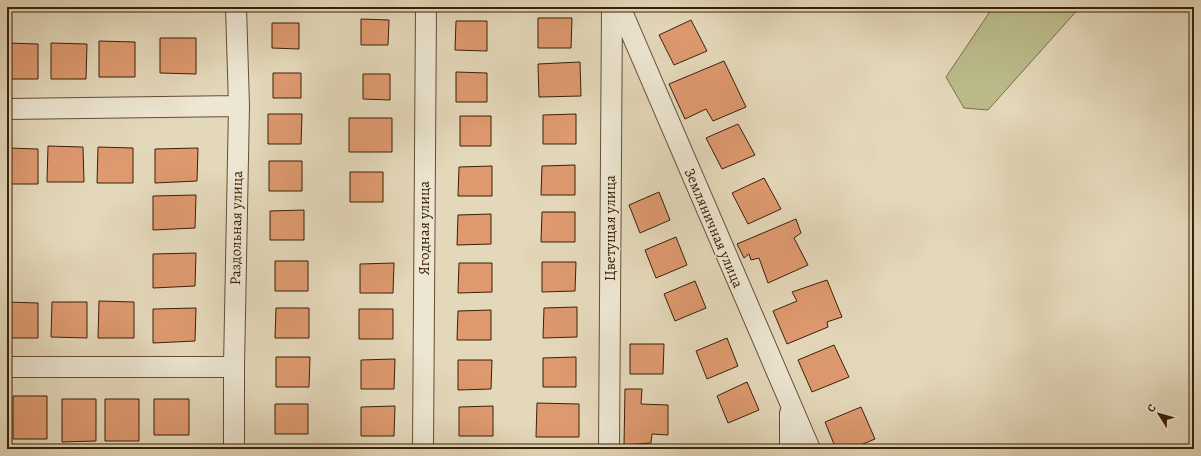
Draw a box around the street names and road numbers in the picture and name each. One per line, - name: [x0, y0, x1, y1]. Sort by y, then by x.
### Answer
- street label: Земляничная улица: [680, 165, 748, 291]
- street label: Раздольная улица: [225, 171, 247, 285]
- street label: Цветущая улица: [600, 175, 620, 281]
- street label: Ягодная улица: [414, 181, 434, 275]

